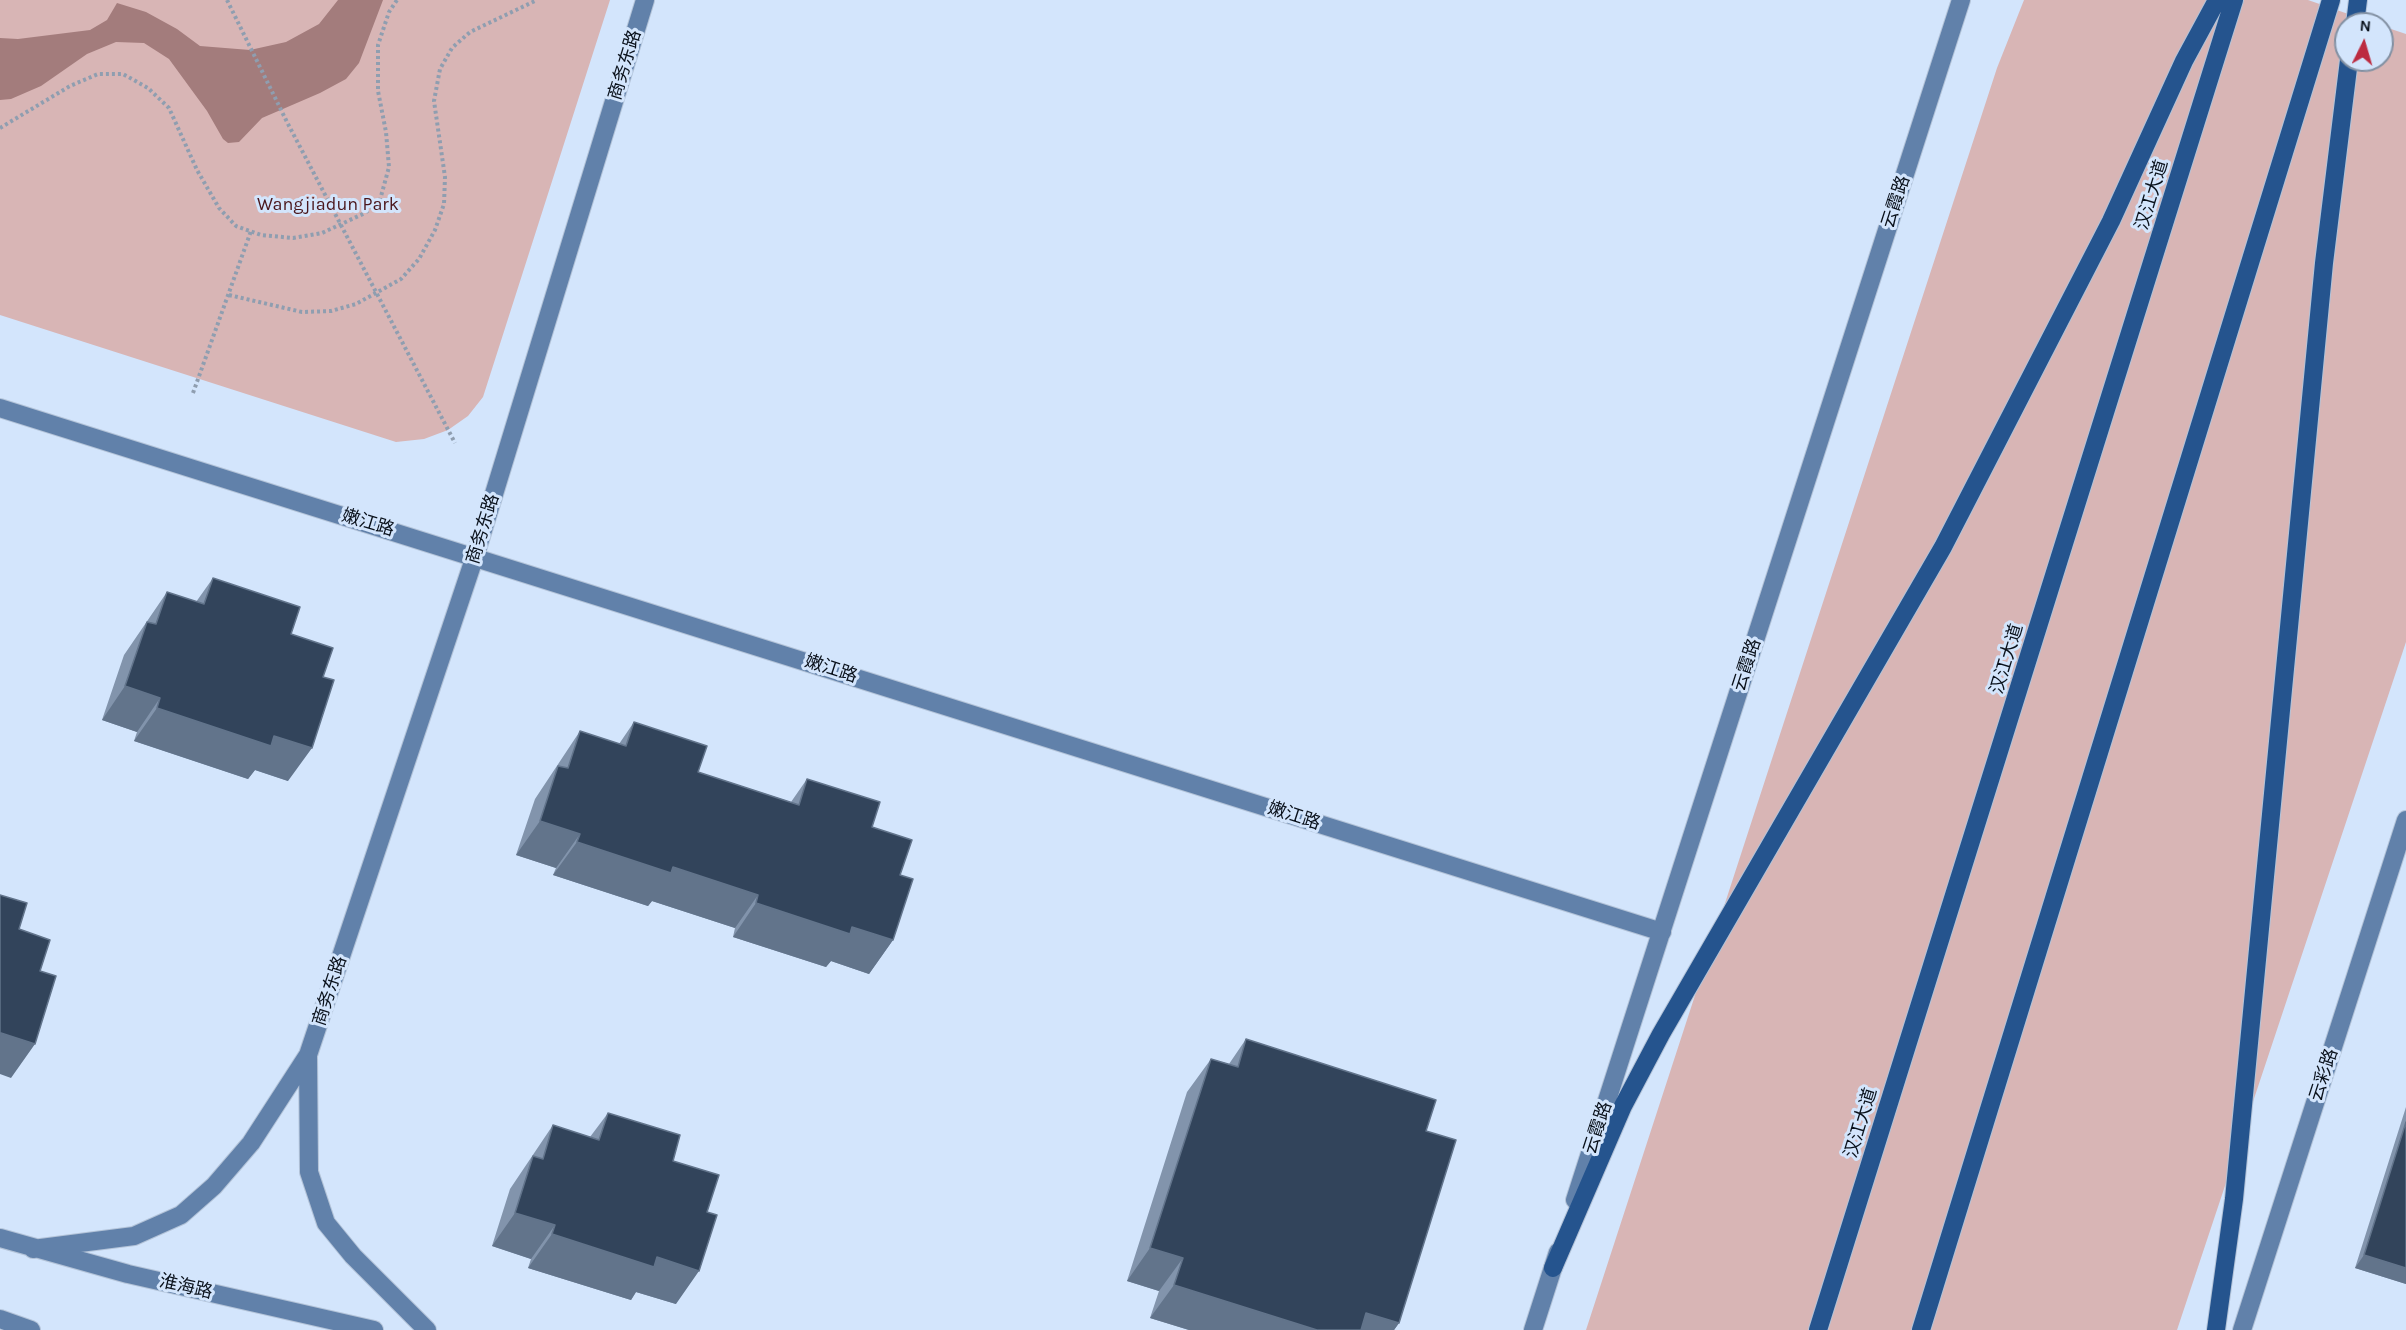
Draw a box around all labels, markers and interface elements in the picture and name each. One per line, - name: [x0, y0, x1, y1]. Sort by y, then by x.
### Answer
- north arrow: [2334, 12, 2394, 72]
- text: N: [2359, 16, 2372, 36]
- street label: 商务东路: [604, 27, 646, 103]
- street label: 汉江大道: [2131, 157, 2173, 233]
- street label: 云霞路: [1877, 173, 1915, 231]
- park label: Wangjiadun Park: [257, 194, 399, 216]
- street label: 商务东路: [462, 491, 504, 567]
- street label: 嫩江路: [339, 505, 397, 541]
- street label: 汉江大道: [1986, 621, 2028, 697]
- street label: 云霞路: [1728, 636, 1766, 694]
- street label: 嫩江路: [802, 650, 860, 688]
- street label: 嫩江路: [1265, 797, 1323, 835]
- street label: 商务东路: [309, 953, 351, 1029]
- street label: 云彩路: [2305, 1046, 2343, 1104]
- street label: 汉江大道: [1840, 1085, 1882, 1161]
- street label: 云霞路: [1579, 1099, 1617, 1157]
- street label: 淮海路: [157, 1270, 215, 1304]

